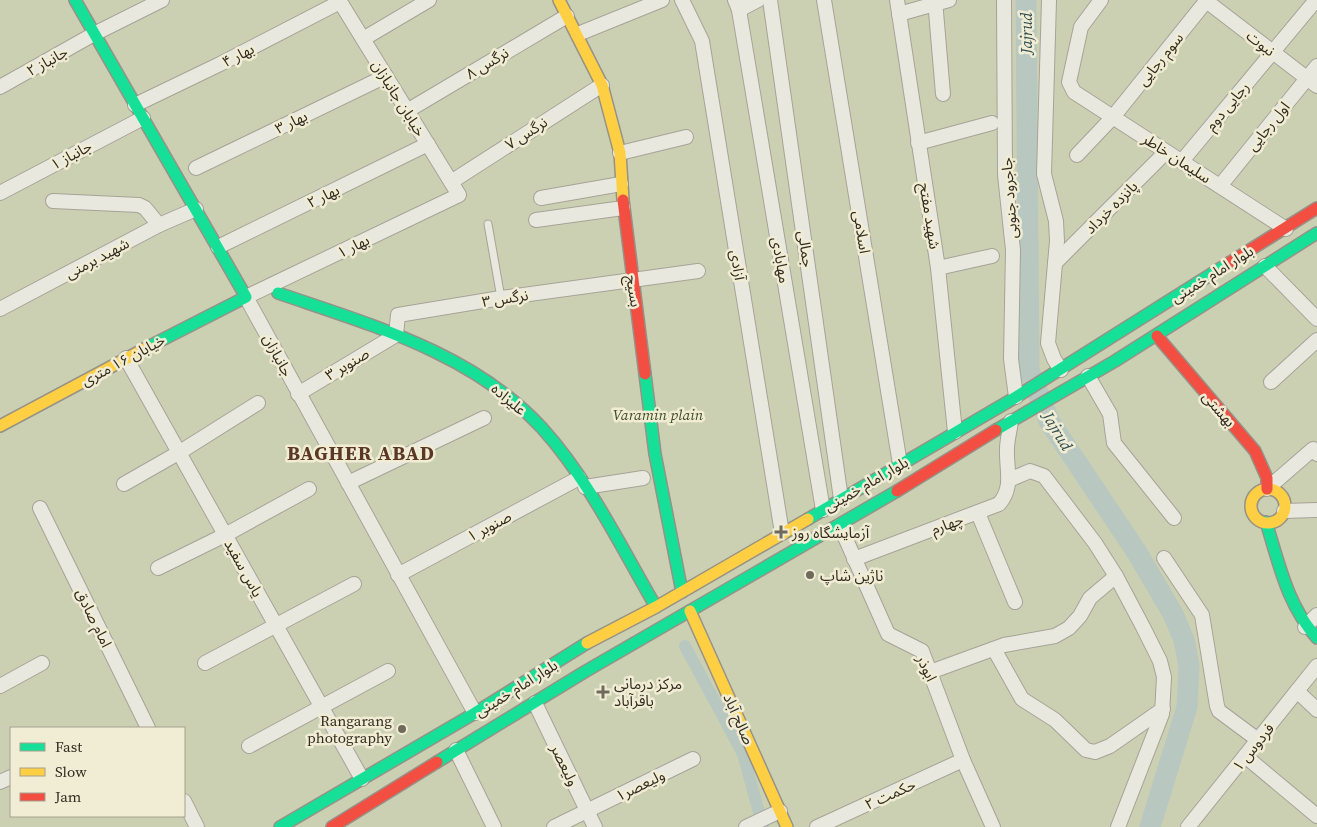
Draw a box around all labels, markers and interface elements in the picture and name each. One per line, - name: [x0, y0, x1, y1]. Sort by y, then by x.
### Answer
- water label: Jajrud: [1015, 12, 1037, 56]
- street label: نبوت: [1242, 25, 1280, 61]
- street label: سوم رجایی: [1132, 28, 1189, 91]
- street label: بهار ۴: [218, 38, 258, 72]
- street label: جانباز ۲: [23, 41, 72, 81]
- street label: نرگس ۸: [462, 42, 512, 84]
- street label: خیابان جانبازان: [367, 56, 431, 140]
- street label: رجایی دوم: [1200, 77, 1255, 136]
- street label: اول رجایی: [1242, 97, 1294, 155]
- street label: بهار ۳: [271, 105, 311, 139]
- street label: نرگس ۷: [501, 111, 551, 155]
- street label: سلیمان خاطر: [1138, 127, 1216, 188]
- street label: جانباز ۱: [46, 135, 96, 175]
- street label: جاجرود جنوبی: [996, 156, 1022, 239]
- street label: پانزده خرداد: [1080, 176, 1142, 238]
- street label: بهار ۲: [303, 179, 343, 213]
- street label: شهید مفتح: [912, 181, 946, 251]
- street label: اسلامی: [848, 209, 876, 255]
- street label: بهار ۱: [333, 229, 373, 263]
- street label: جمالی: [793, 229, 819, 269]
- street label: شهید برمنی: [61, 232, 133, 284]
- street label: مهابادی: [767, 235, 795, 285]
- street label: بلوار امام خمینی: [1167, 240, 1258, 309]
- street label: آزادی: [725, 248, 751, 282]
- street label: بسیج: [619, 273, 647, 309]
- street label: نرگس ۳: [480, 284, 530, 312]
- street label: خیابان ۱۶ متری: [77, 329, 169, 391]
- street label: جانبازان: [258, 330, 298, 380]
- street label: صنوبر ۳: [321, 343, 373, 385]
- street label: علیزاده: [487, 378, 531, 420]
- street label: بهشتی: [1198, 387, 1240, 431]
- park label: Varamin plain: [613, 404, 704, 425]
- water label: Jajrud: [1037, 406, 1078, 455]
- district label: BAGHER ABAD: [287, 439, 435, 467]
- street label: بلوار امام خمینی: [820, 451, 912, 517]
- street label: صنوبر ۱: [463, 505, 515, 547]
- street label: چهارم: [928, 508, 967, 540]
- place label: آزمایشگاه روز: [791, 522, 870, 543]
- marker: آزمایشگاه روز: [774, 525, 788, 539]
- street label: یاس سفید: [219, 535, 269, 601]
- place label: ناژین شاپ: [820, 565, 883, 586]
- marker: ناژین شاپ: [804, 569, 816, 581]
- street label: امام صادق: [70, 585, 117, 651]
- street label: ابوذر: [911, 650, 942, 685]
- street label: بلوار امام خمینی: [471, 654, 562, 723]
- place label: مرکز درمانی باقرآباد: [614, 673, 682, 711]
- marker: مرکز درمانی باقرآباد: [596, 685, 610, 699]
- street label: صالح آباد: [717, 690, 760, 749]
- place label: Rangarang photography: [307, 710, 392, 748]
- street label: فردوس ۱: [1227, 718, 1279, 775]
- marker: Rangarang photography: [396, 723, 408, 735]
- legend: [10, 727, 185, 817]
- text: Fast: [55, 736, 82, 757]
- street label: ولیعصر: [545, 740, 584, 789]
- text: Slow: [55, 761, 87, 782]
- street label: ولیعصر۱: [612, 764, 668, 806]
- street label: حکمت ۲: [861, 773, 919, 814]
- text: Jam: [54, 786, 82, 807]

